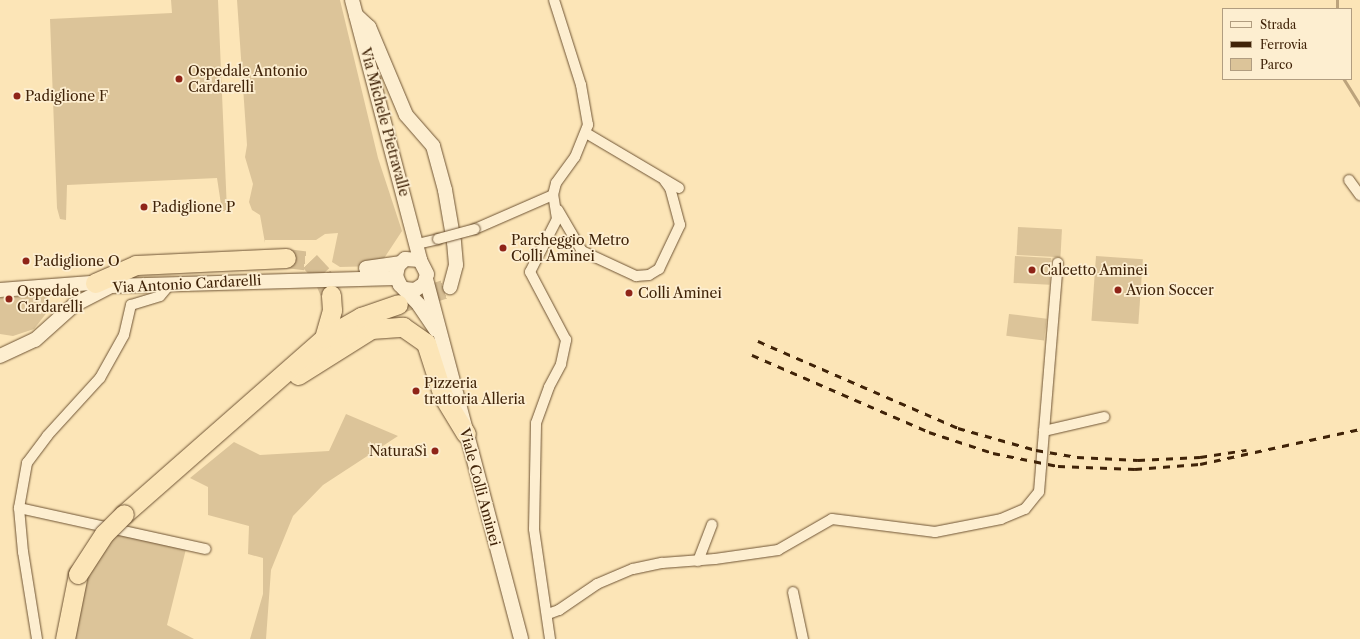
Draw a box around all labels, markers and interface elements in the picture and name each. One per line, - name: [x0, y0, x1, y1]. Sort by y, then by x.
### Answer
- legend: [1222, 8, 1352, 80]
- text: Strada: [1260, 17, 1296, 32]
- text: Ferrovia: [1260, 37, 1307, 52]
- street label: Via Michele Pietravalle: [357, 46, 413, 198]
- text: Parco: [1260, 57, 1293, 72]
- place label: Ospedale Antonio Cardarelli: [188, 63, 308, 96]
- marker: Ospedale Antonio Cardarelli: [173, 73, 185, 85]
- place label: Padiglione F: [25, 88, 108, 104]
- marker: Padiglione F: [12, 91, 22, 101]
- place label: Padiglione P: [152, 199, 235, 215]
- marker: Padiglione P: [139, 202, 149, 212]
- place label: Parcheggio Metro Colli Aminei: [511, 232, 629, 264]
- marker: Parcheggio Metro Colli Aminei: [498, 243, 508, 253]
- place label: Padiglione O: [34, 253, 120, 269]
- marker: Padiglione O: [21, 256, 31, 266]
- place label: Calcetto Aminei: [1040, 262, 1148, 278]
- marker: Calcetto Aminei: [1027, 265, 1037, 275]
- street label: Via Antonio Cardarelli: [112, 272, 262, 296]
- place label: Avion Soccer: [1126, 282, 1214, 298]
- place label: Ospedale Cardarelli: [17, 283, 83, 316]
- place label: Colli Aminei: [638, 285, 722, 301]
- marker: Avion Soccer: [1113, 285, 1123, 295]
- marker: Colli Aminei: [623, 287, 635, 299]
- marker: Ospedale Cardarelli: [4, 294, 14, 304]
- place label: Pizzeria trattoria Alleria: [424, 375, 526, 408]
- marker: Pizzeria trattoria Alleria: [411, 386, 421, 396]
- street label: Viale Colli Aminei: [456, 426, 504, 548]
- place label: NaturaSì: [369, 443, 427, 459]
- marker: NaturaSì: [430, 446, 440, 456]

